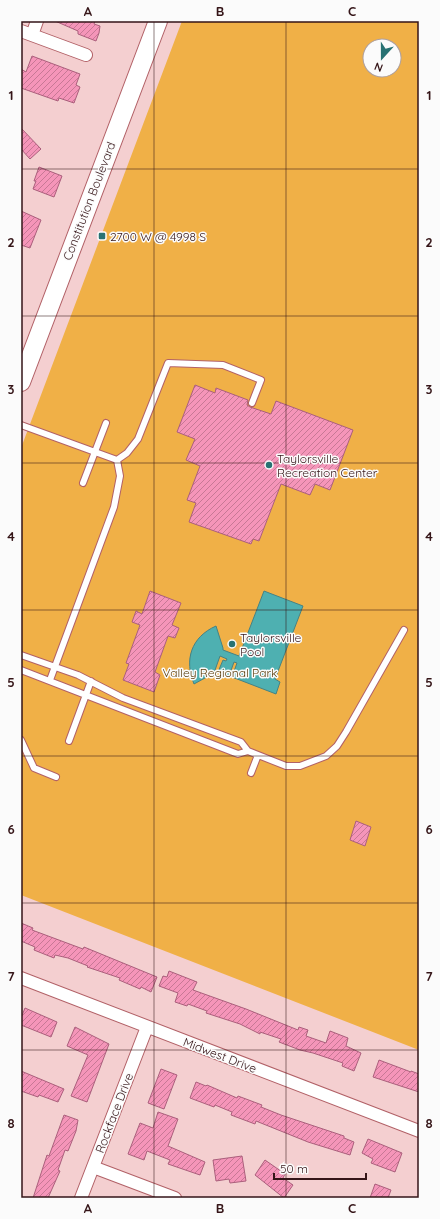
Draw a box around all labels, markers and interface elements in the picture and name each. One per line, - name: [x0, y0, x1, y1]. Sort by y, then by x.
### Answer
- text: A: [84, 3, 93, 19]
- text: B: [216, 3, 224, 19]
- text: C: [348, 3, 356, 19]
- north arrow: [362, 38, 402, 78]
- text: N: [372, 59, 385, 75]
- text: 1: [8, 87, 14, 103]
- text: 1: [426, 87, 432, 103]
- street label: Constitution Boulevard: [59, 140, 119, 262]
- place label: 2700 W @ 4998 S: [110, 229, 206, 244]
- marker: 2700 W @ 4998 S: [97, 231, 107, 241]
- text: 2: [7, 234, 15, 250]
- text: 2: [425, 234, 433, 250]
- text: 3: [8, 381, 15, 397]
- text: 3: [426, 381, 433, 397]
- place label: Taylorsville Recreation Center: [277, 451, 378, 480]
- marker: Taylorsville Recreation Center: [264, 460, 274, 470]
- text: 4: [7, 528, 15, 544]
- text: 4: [425, 528, 433, 544]
- place label: Taylorsville Pool: [240, 630, 302, 659]
- marker: Taylorsville Pool: [227, 639, 237, 649]
- park label: Valley Regional Park: [163, 665, 277, 680]
- text: 5: [7, 674, 15, 690]
- text: 5: [425, 674, 433, 690]
- text: 6: [7, 821, 15, 837]
- text: 6: [425, 821, 433, 837]
- text: 7: [7, 968, 15, 984]
- text: 7: [425, 968, 433, 984]
- street label: Midwest Drive: [181, 1034, 259, 1076]
- street label: Rockface Drive: [92, 1071, 136, 1155]
- text: 8: [7, 1115, 15, 1131]
- text: 8: [425, 1115, 433, 1131]
- scale bar: [274, 1155, 366, 1181]
- text: 50 m: [280, 1161, 308, 1176]
- text: A: [84, 1200, 93, 1216]
- text: B: [216, 1200, 224, 1216]
- text: C: [348, 1200, 356, 1216]

